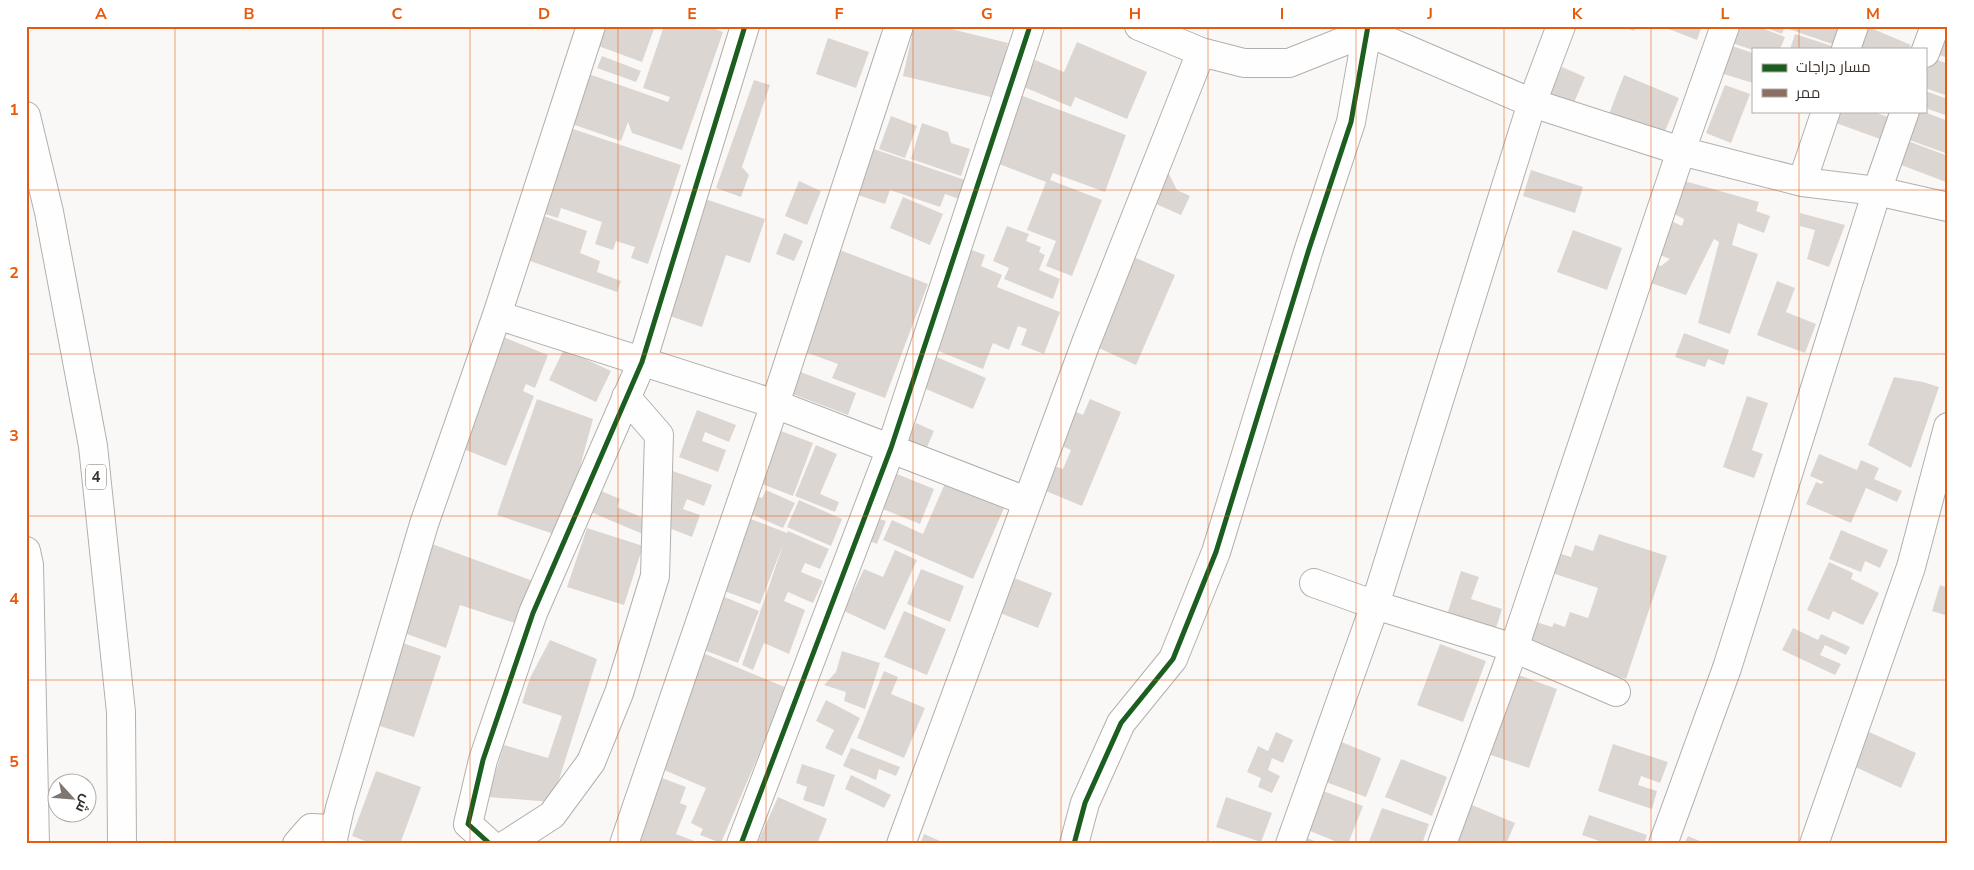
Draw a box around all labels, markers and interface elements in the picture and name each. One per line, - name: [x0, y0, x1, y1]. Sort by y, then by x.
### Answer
- text: A: [95, 3, 107, 25]
- text: B: [243, 3, 255, 25]
- text: C: [392, 3, 403, 25]
- text: D: [538, 3, 550, 25]
- text: E: [687, 3, 697, 25]
- text: F: [835, 3, 844, 25]
- text: G: [981, 3, 993, 25]
- text: H: [1129, 3, 1141, 25]
- text: I: [1280, 3, 1284, 25]
- text: J: [1426, 3, 1433, 25]
- text: K: [1572, 3, 1584, 25]
- text: L: [1721, 3, 1730, 25]
- text: M: [1866, 3, 1880, 25]
- legend: [1752, 48, 1926, 112]
- text: مسار دراجات: [1796, 57, 1871, 77]
- text: ممر: [1795, 83, 1820, 103]
- text: 1: [9, 99, 19, 121]
- text: 2: [9, 262, 19, 284]
- text: 3: [9, 425, 19, 447]
- road number: 4: [86, 464, 106, 490]
- text: 4: [9, 588, 19, 610]
- text: 5: [9, 751, 19, 773]
- north arrow: [48, 772, 98, 822]
- text: ش: [71, 791, 96, 816]

